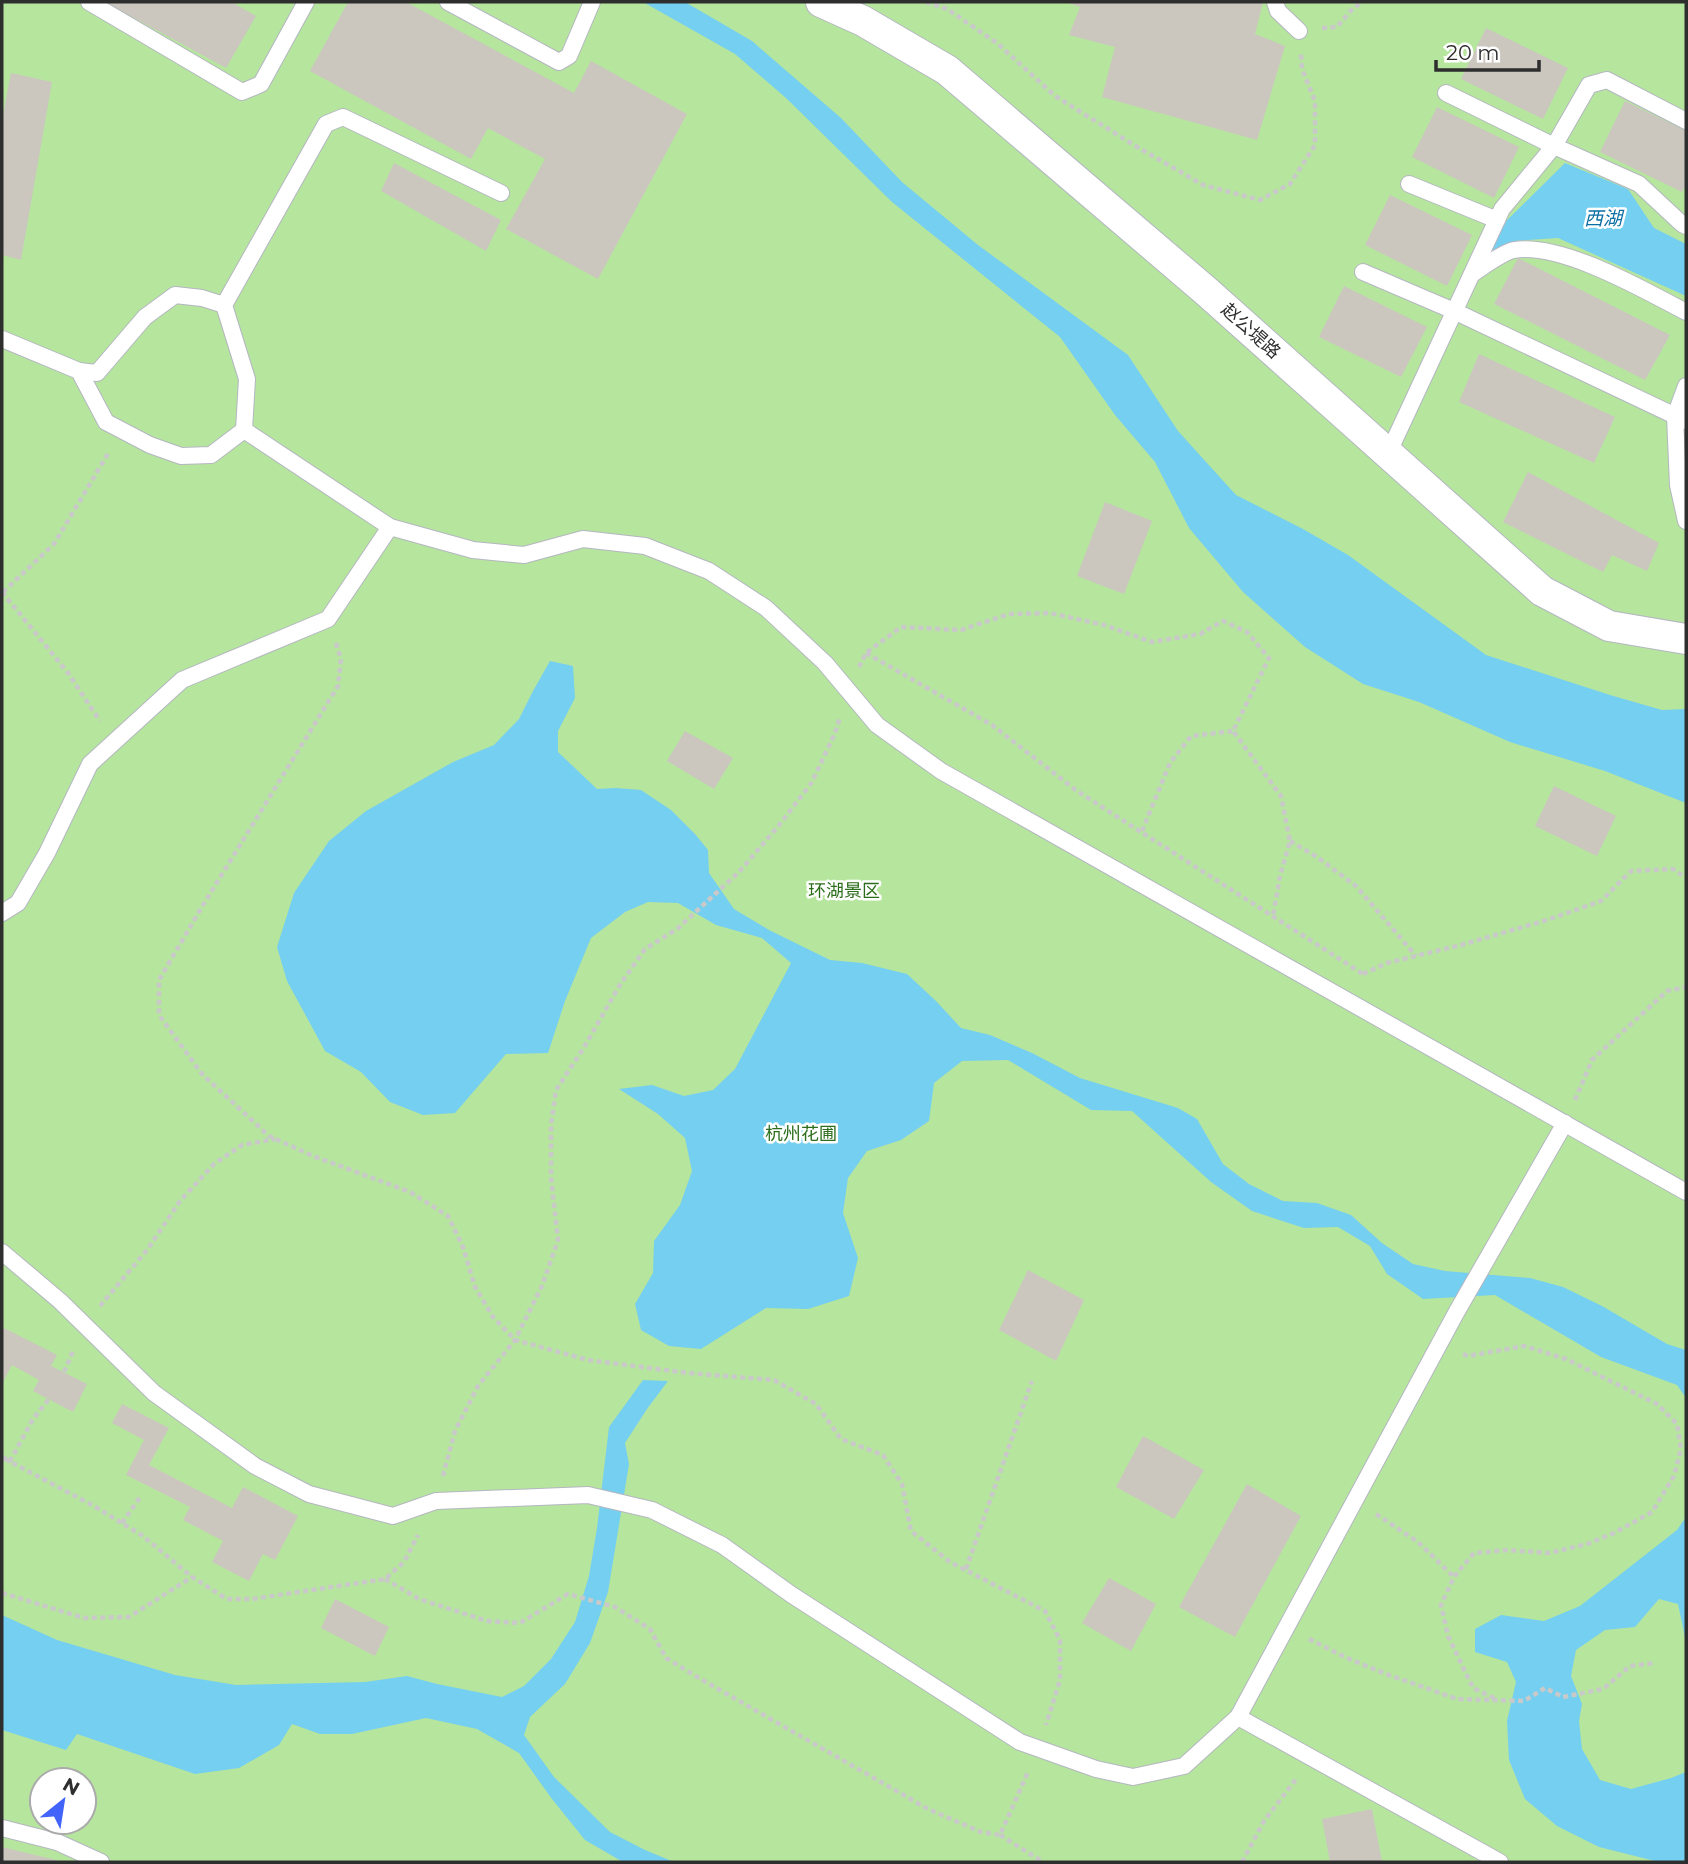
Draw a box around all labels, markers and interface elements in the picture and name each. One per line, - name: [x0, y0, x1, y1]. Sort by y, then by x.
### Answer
- scale bar: [1436, 28, 1539, 72]
- text: 20 m: [1446, 40, 1500, 65]
- water label: 西湖: [1584, 207, 1625, 230]
- street label: 赵公堤路: [1217, 299, 1285, 363]
- park label: 环湖景区: [808, 880, 880, 902]
- park label: 杭州花圃: [765, 1123, 837, 1145]
- north arrow: [28, 1766, 98, 1836]
- text: N: [59, 1773, 84, 1801]

